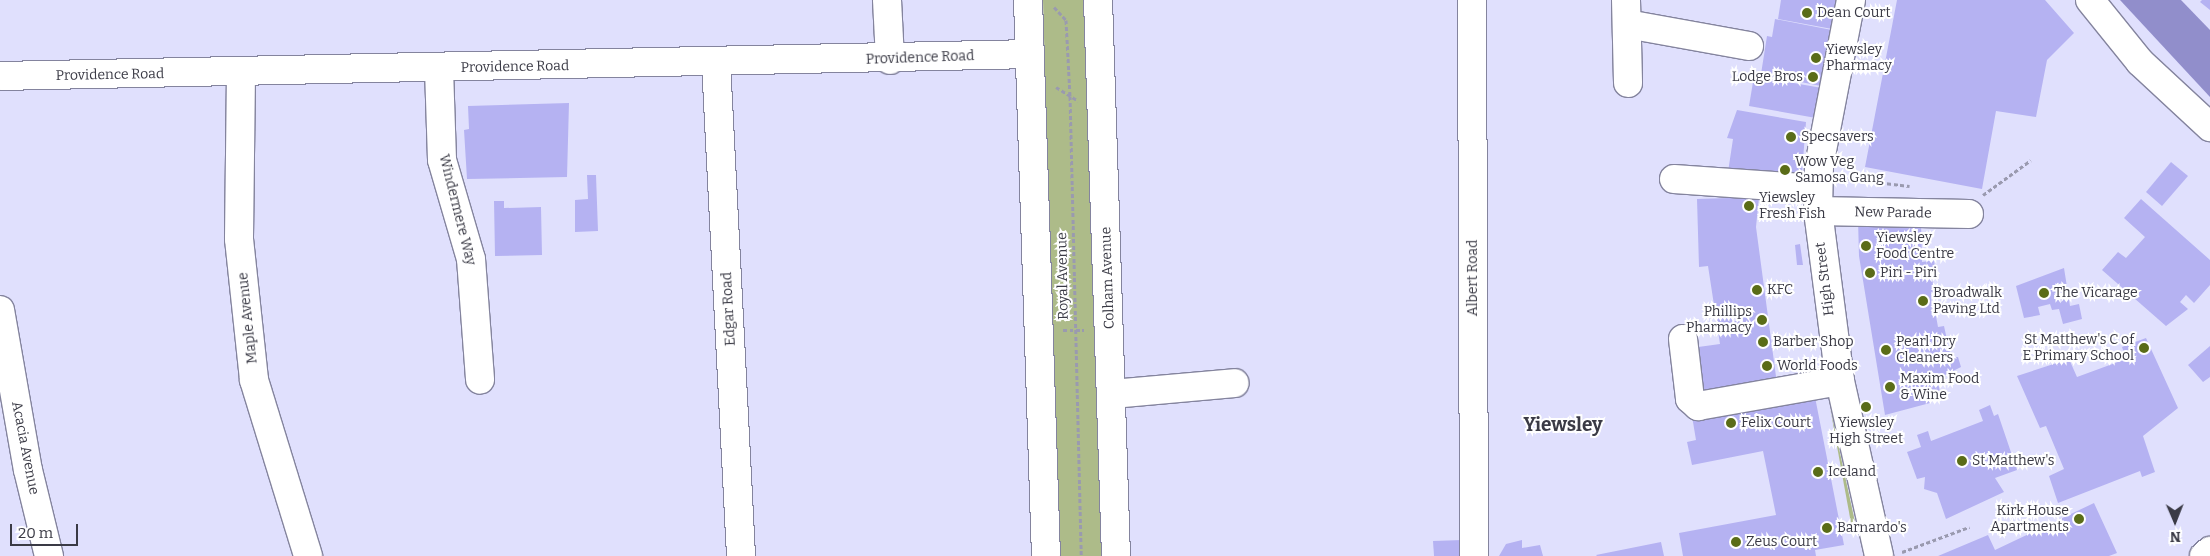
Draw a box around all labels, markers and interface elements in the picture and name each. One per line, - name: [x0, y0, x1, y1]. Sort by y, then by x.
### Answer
- place label: Dean Court: [1817, 5, 1891, 21]
- marker: Dean Court: [1801, 7, 1813, 19]
- place label: Yiewsley Pharmacy: [1826, 42, 1892, 74]
- street label: Providence Road: [866, 48, 974, 68]
- marker: Yiewsley Pharmacy: [1810, 52, 1822, 64]
- street label: Providence Road: [461, 58, 569, 76]
- street label: Providence Road: [56, 66, 164, 84]
- place label: Lodge Bros: [1732, 69, 1803, 85]
- marker: Lodge Bros: [1807, 71, 1819, 83]
- place label: Specsavers: [1801, 129, 1874, 145]
- marker: Specsavers: [1785, 131, 1797, 143]
- street label: Windermere Way: [435, 153, 479, 267]
- place label: Wow Veg Samosa Gang: [1795, 154, 1884, 186]
- marker: Wow Veg Samosa Gang: [1779, 164, 1791, 176]
- place label: Yiewsley Fresh Fish: [1759, 190, 1826, 222]
- marker: Yiewsley Fresh Fish: [1743, 200, 1755, 212]
- street label: New Parade: [1854, 204, 1932, 222]
- street label: Colham Avenue: [1098, 227, 1118, 329]
- place label: Yiewsley Food Centre: [1876, 230, 1954, 262]
- street label: Royal Avenue: [1054, 232, 1072, 320]
- street label: Albert Road: [1465, 240, 1481, 316]
- marker: Yiewsley Food Centre: [1860, 240, 1872, 252]
- street label: High Street: [1812, 241, 1838, 317]
- place label: Piri - Piri: [1880, 265, 1937, 281]
- marker: Piri - Piri: [1864, 267, 1876, 279]
- street label: Maple Avenue: [235, 271, 261, 365]
- street label: Edgar Road: [719, 272, 739, 346]
- place label: KFC: [1767, 282, 1793, 298]
- marker: KFC: [1751, 284, 1763, 296]
- place label: Broadwalk Paving Ltd: [1933, 285, 2002, 318]
- place label: The Vicarage: [2054, 285, 2138, 301]
- marker: The Vicarage: [2038, 287, 2050, 299]
- marker: Broadwalk Paving Ltd: [1917, 295, 1929, 307]
- place label: Phillips Pharmacy: [1686, 304, 1752, 336]
- marker: Phillips Pharmacy: [1756, 314, 1768, 326]
- place label: St Matthew's C of E Primary School: [2023, 332, 2134, 364]
- place label: Barber Shop: [1773, 334, 1854, 350]
- place label: Pearl Dry Cleaners: [1896, 334, 1956, 367]
- marker: Barber Shop: [1757, 336, 1769, 348]
- marker: St Matthew's C of E Primary School: [2138, 342, 2150, 354]
- marker: Pearl Dry Cleaners: [1880, 344, 1892, 356]
- place label: World Foods: [1777, 358, 1858, 374]
- marker: World Foods: [1761, 360, 1773, 372]
- place label: Maxim Food & Wine: [1900, 371, 1979, 404]
- marker: Maxim Food & Wine: [1884, 381, 1896, 393]
- street label: Acacia Avenue: [8, 400, 42, 496]
- marker: Yiewsley High Street: [1860, 401, 1872, 413]
- district label: Yiewsley: [1523, 414, 1603, 436]
- place label: Felix Court: [1741, 415, 1811, 431]
- place label: Yiewsley High Street: [1829, 415, 1903, 448]
- marker: Felix Court: [1725, 417, 1737, 429]
- place label: St Matthew's: [1972, 453, 2055, 469]
- marker: St Matthew's: [1956, 455, 1968, 467]
- place label: Iceland: [1828, 464, 1876, 480]
- marker: Iceland: [1812, 466, 1824, 478]
- north arrow: [2150, 496, 2200, 546]
- place label: Kirk House Apartments: [1991, 503, 2069, 536]
- marker: Kirk House Apartments: [2073, 513, 2085, 525]
- scale bar: [12, 514, 80, 546]
- place label: Barnardo's: [1837, 520, 1907, 536]
- marker: Barnardo's: [1821, 522, 1833, 534]
- text: 20 m: [18, 524, 53, 542]
- text: N: [2170, 528, 2181, 545]
- place label: Zeus Court: [1746, 534, 1817, 550]
- marker: Zeus Court: [1730, 536, 1742, 548]

